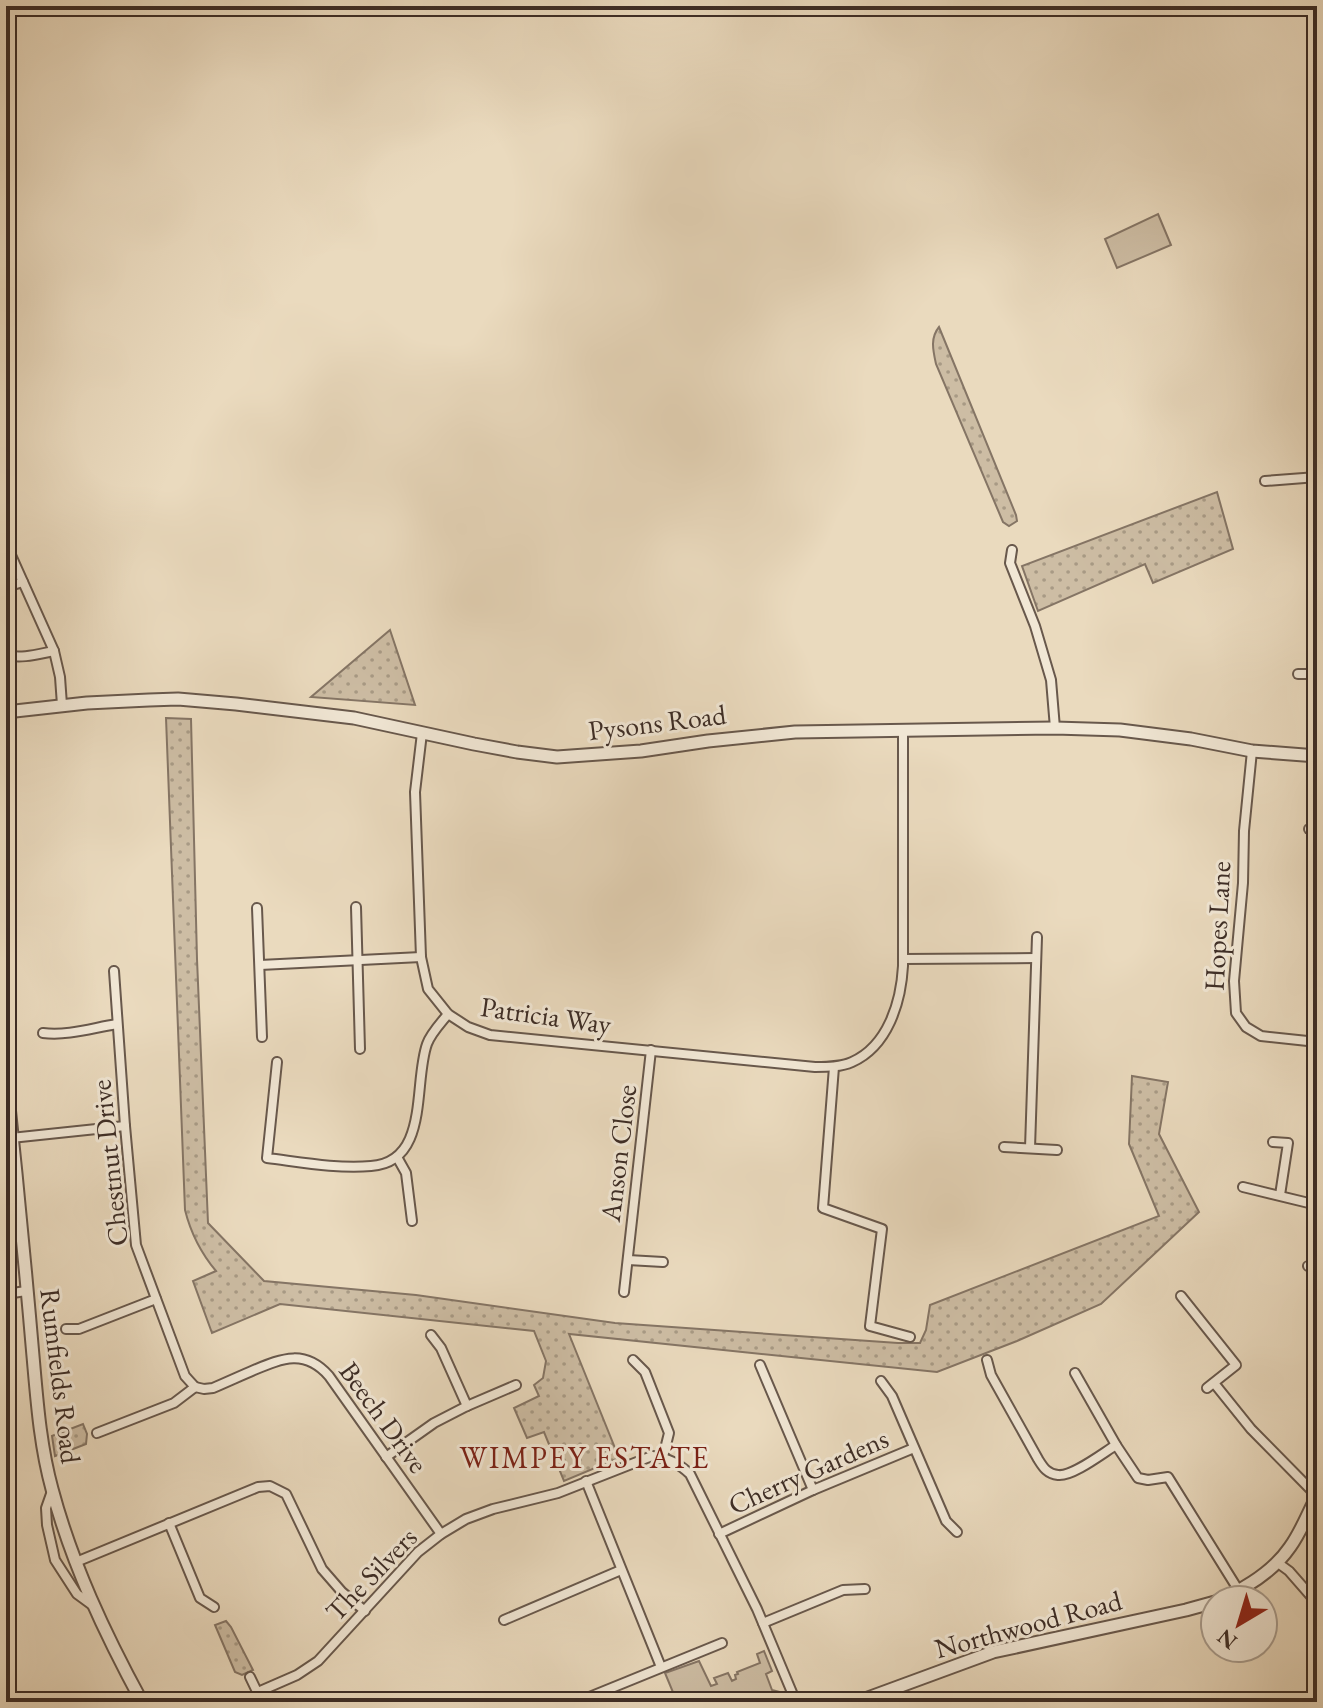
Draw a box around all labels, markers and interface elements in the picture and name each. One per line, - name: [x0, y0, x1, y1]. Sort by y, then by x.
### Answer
- street label: Pysons Road: [586, 696, 729, 748]
- street label: Hopes Lane: [1196, 860, 1238, 992]
- street label: Patricia Way: [479, 988, 614, 1042]
- street label: Chestnut Drive: [82, 1078, 136, 1248]
- street label: Anson Close: [592, 1082, 644, 1225]
- street label: Rumfields Road: [32, 1286, 90, 1466]
- street label: Beech Drive: [332, 1354, 437, 1480]
- street label: Cherry Gardens: [722, 1420, 894, 1522]
- district label: WIMPEY ESTATE: [460, 1438, 710, 1477]
- street label: The Silvers: [317, 1519, 425, 1629]
- street label: Northwood Road: [930, 1581, 1126, 1666]
- north arrow: [1199, 1584, 1279, 1664]
- text: N: [1211, 1622, 1243, 1656]

